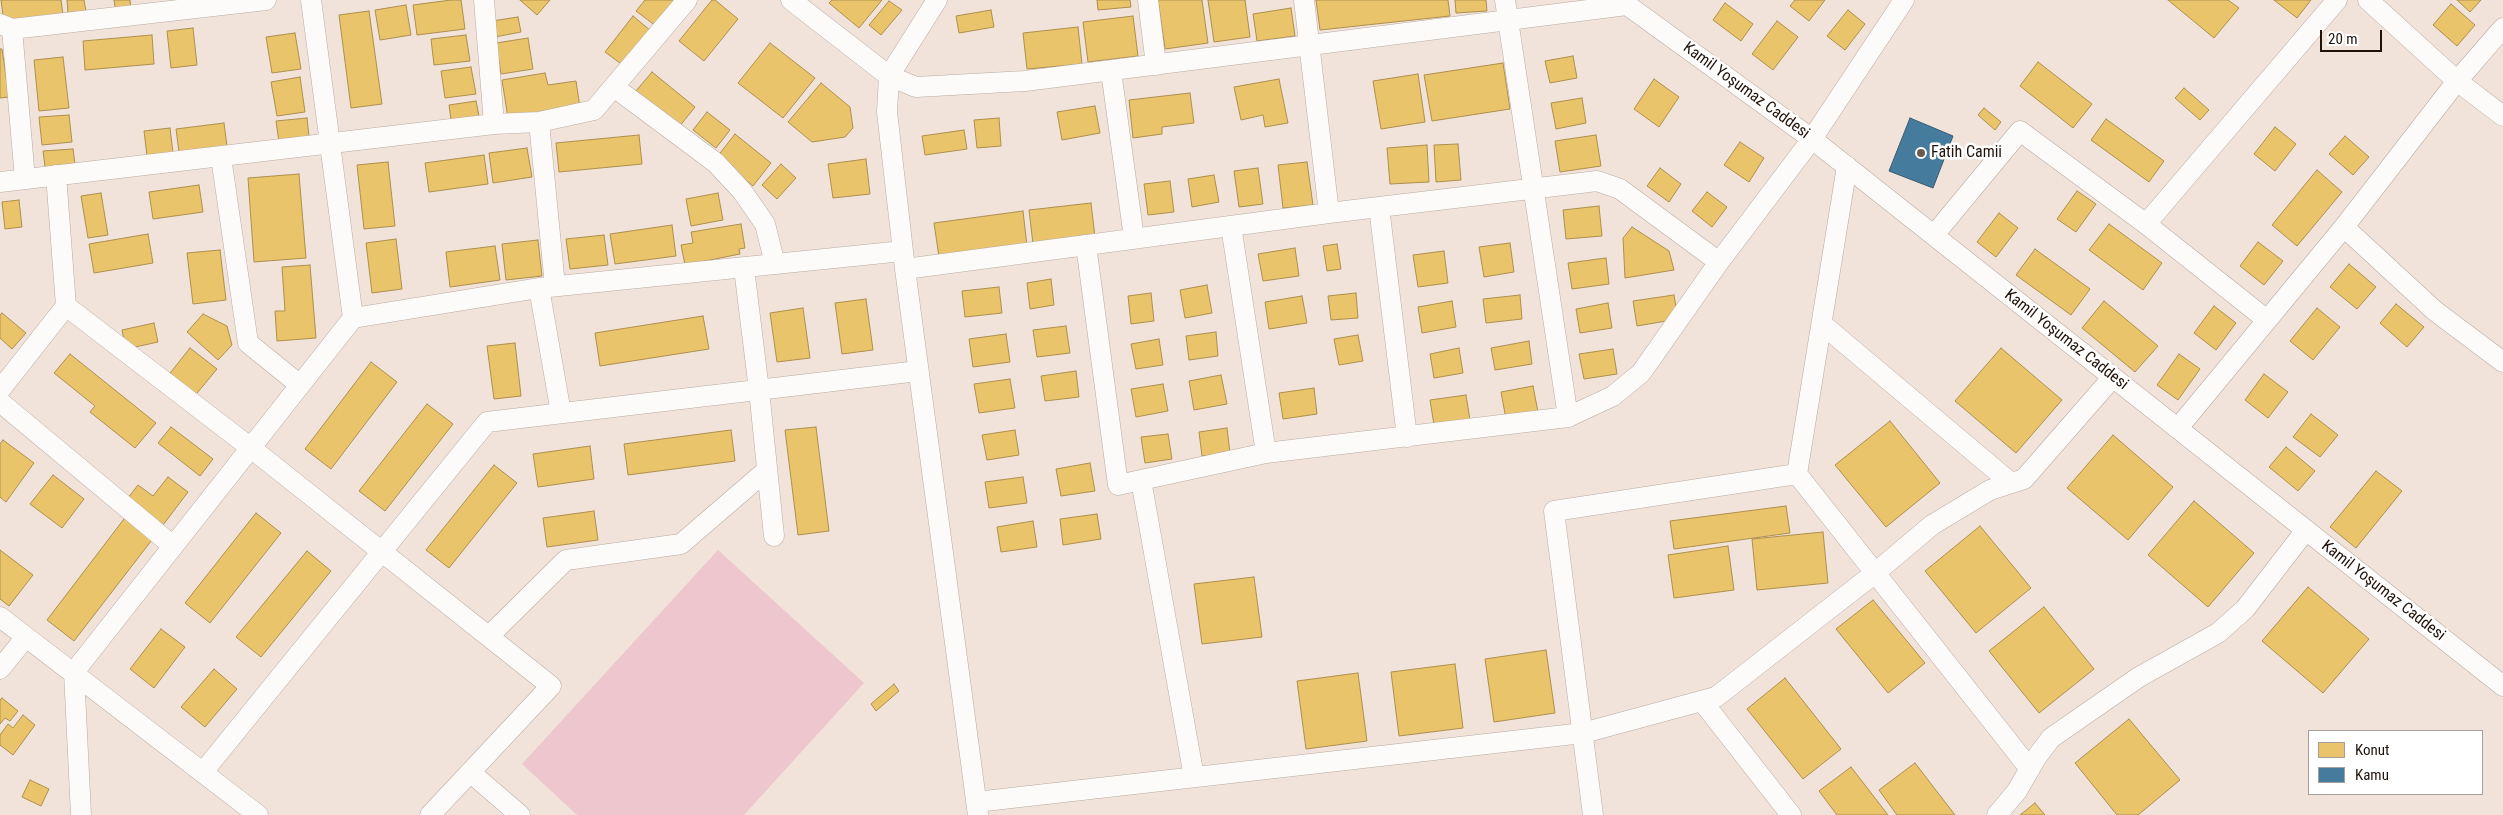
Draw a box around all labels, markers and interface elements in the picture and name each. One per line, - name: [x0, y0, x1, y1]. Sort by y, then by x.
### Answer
- scale bar: [2323, 20, 2386, 52]
- text: 20 m: [2328, 30, 2358, 48]
- street label: Kamil Yoşumaz Caddesi: [1679, 39, 1813, 143]
- place label: Fatih Camii: [1931, 143, 2002, 163]
- marker: Fatih Camii: [1915, 147, 1927, 159]
- street label: Kamil Yoşumaz Caddesi: [2000, 286, 2132, 394]
- street label: Kamil Yoşumaz Caddesi: [2317, 537, 2449, 645]
- legend: [2308, 730, 2483, 795]
- text: Konut: [2355, 741, 2389, 759]
- text: Kamu: [2355, 766, 2389, 784]

